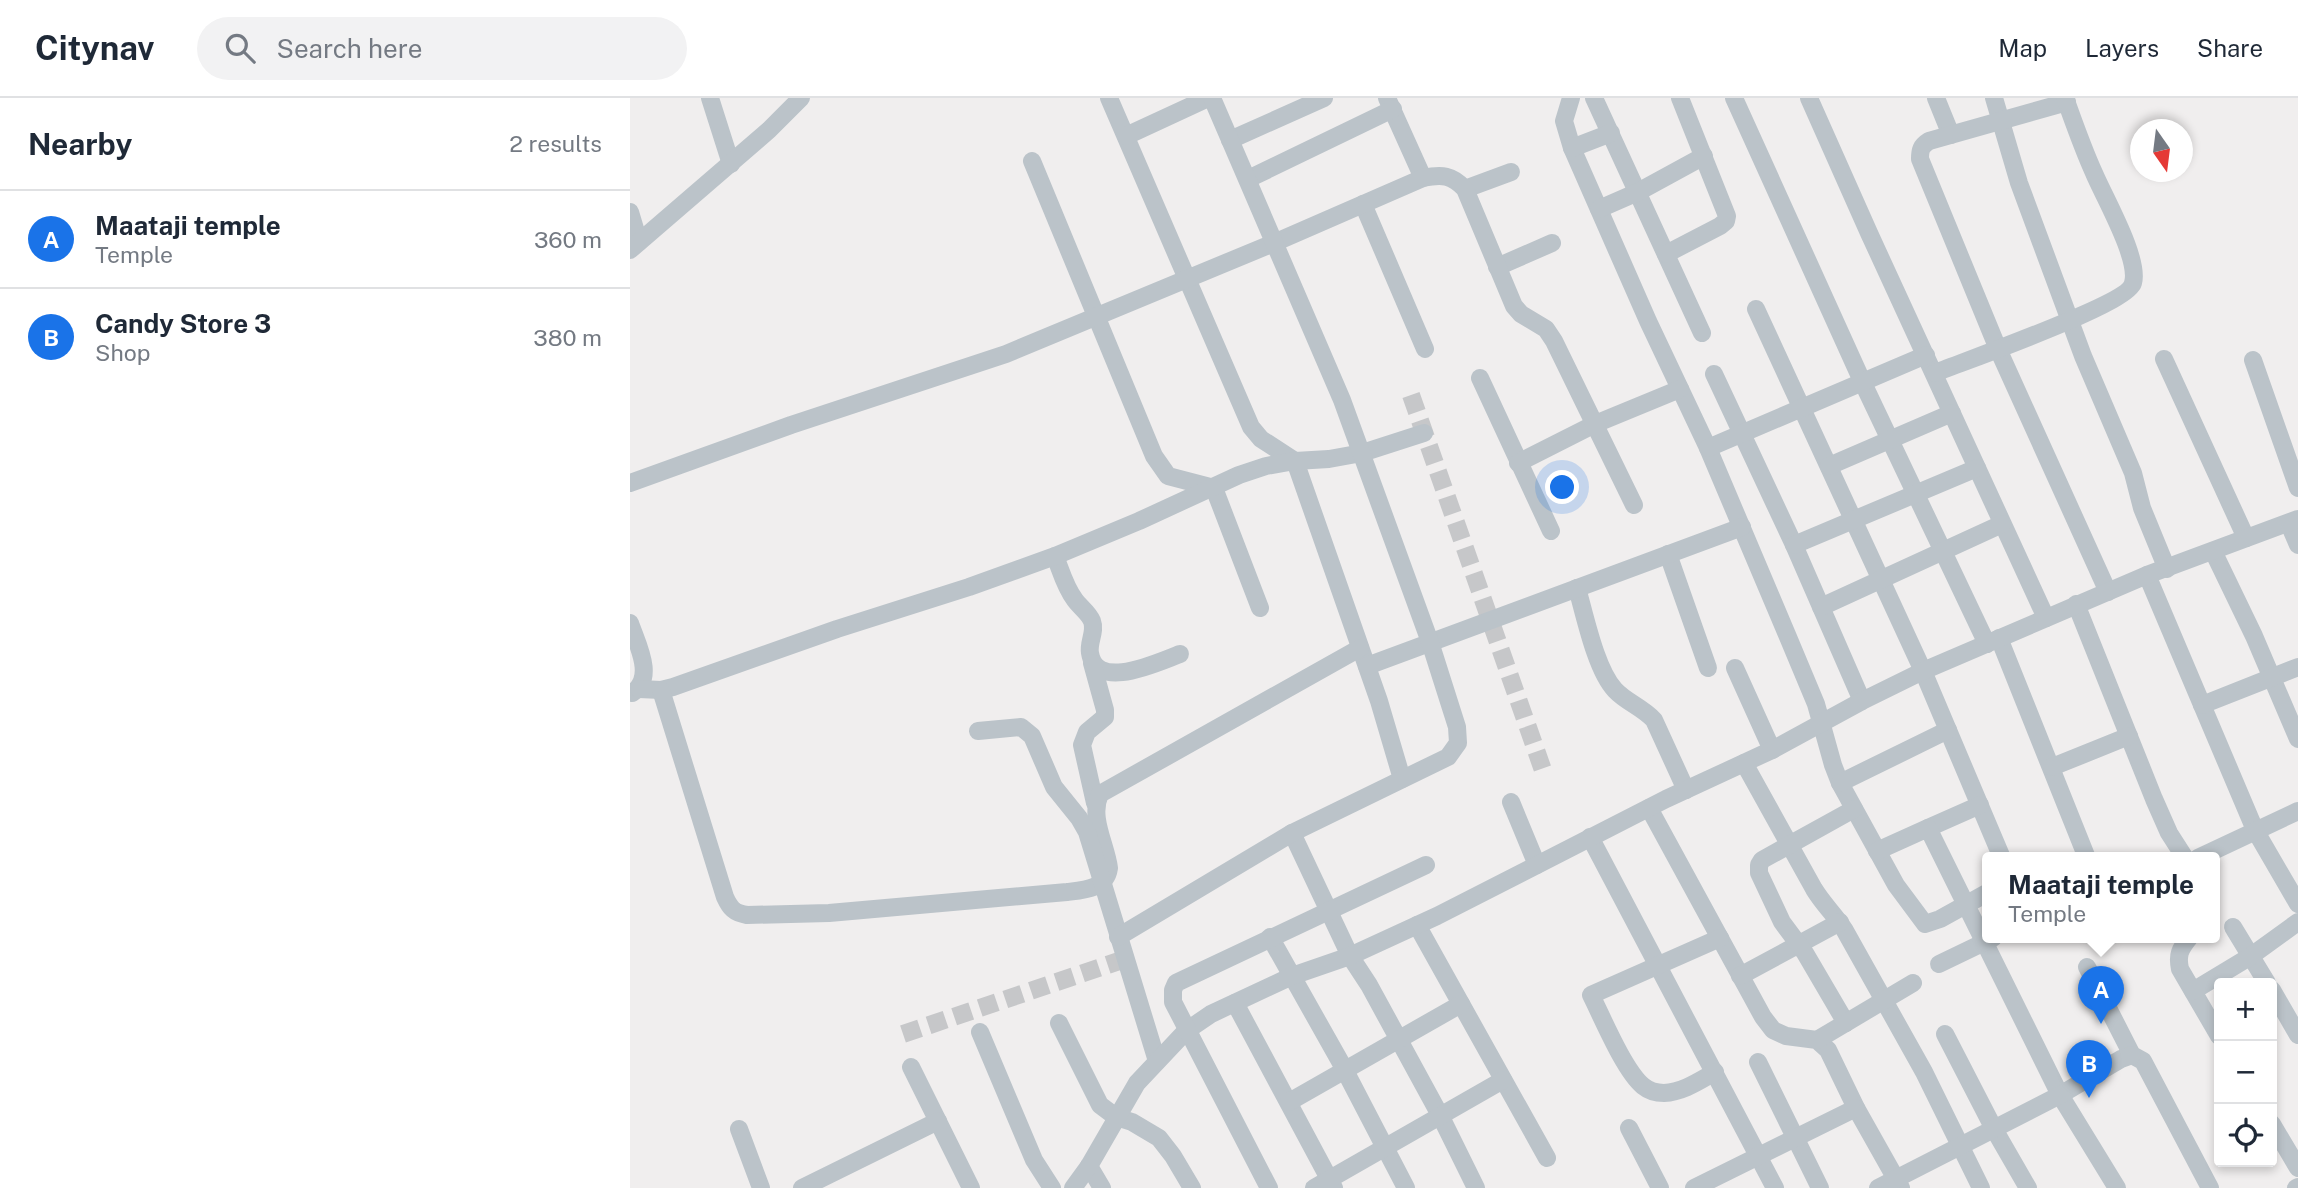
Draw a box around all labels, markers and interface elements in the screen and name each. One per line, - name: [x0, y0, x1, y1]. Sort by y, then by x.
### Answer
- search box: [197, 17, 687, 80]
- text: Citynav: [35, 29, 155, 67]
- icon: search: [221, 29, 259, 67]
- text: Search here: [277, 33, 423, 64]
- text: Map: [1998, 34, 2047, 62]
- text: Layers: [2085, 34, 2159, 62]
- text: Share: [2197, 34, 2263, 62]
- north arrow: [2130, 119, 2193, 182]
- text: Nearby: [28, 126, 132, 162]
- text: 2 results: [509, 130, 602, 157]
- text: Maataji temple: [95, 210, 281, 241]
- text: A: [43, 226, 59, 253]
- text: 360 m: [534, 226, 602, 253]
- text: Temple: [95, 241, 173, 268]
- text: Candy Store 3: [95, 308, 271, 339]
- text: B: [43, 324, 59, 351]
- text: 380 m: [533, 324, 602, 351]
- text: Shop: [95, 339, 150, 366]
- your location: [1545, 470, 1579, 504]
- popup: [1982, 852, 2220, 943]
- text: Maataji temple: [2008, 869, 2194, 900]
- text: Temple: [2008, 900, 2086, 927]
- pin: A: [2078, 966, 2124, 1024]
- map controls: [2214, 978, 2277, 1167]
- button: +: [2214, 978, 2277, 1041]
- pin: B: [2066, 1040, 2112, 1098]
- button: −: [2214, 1041, 2277, 1104]
- button: locate: [2214, 1104, 2277, 1167]

